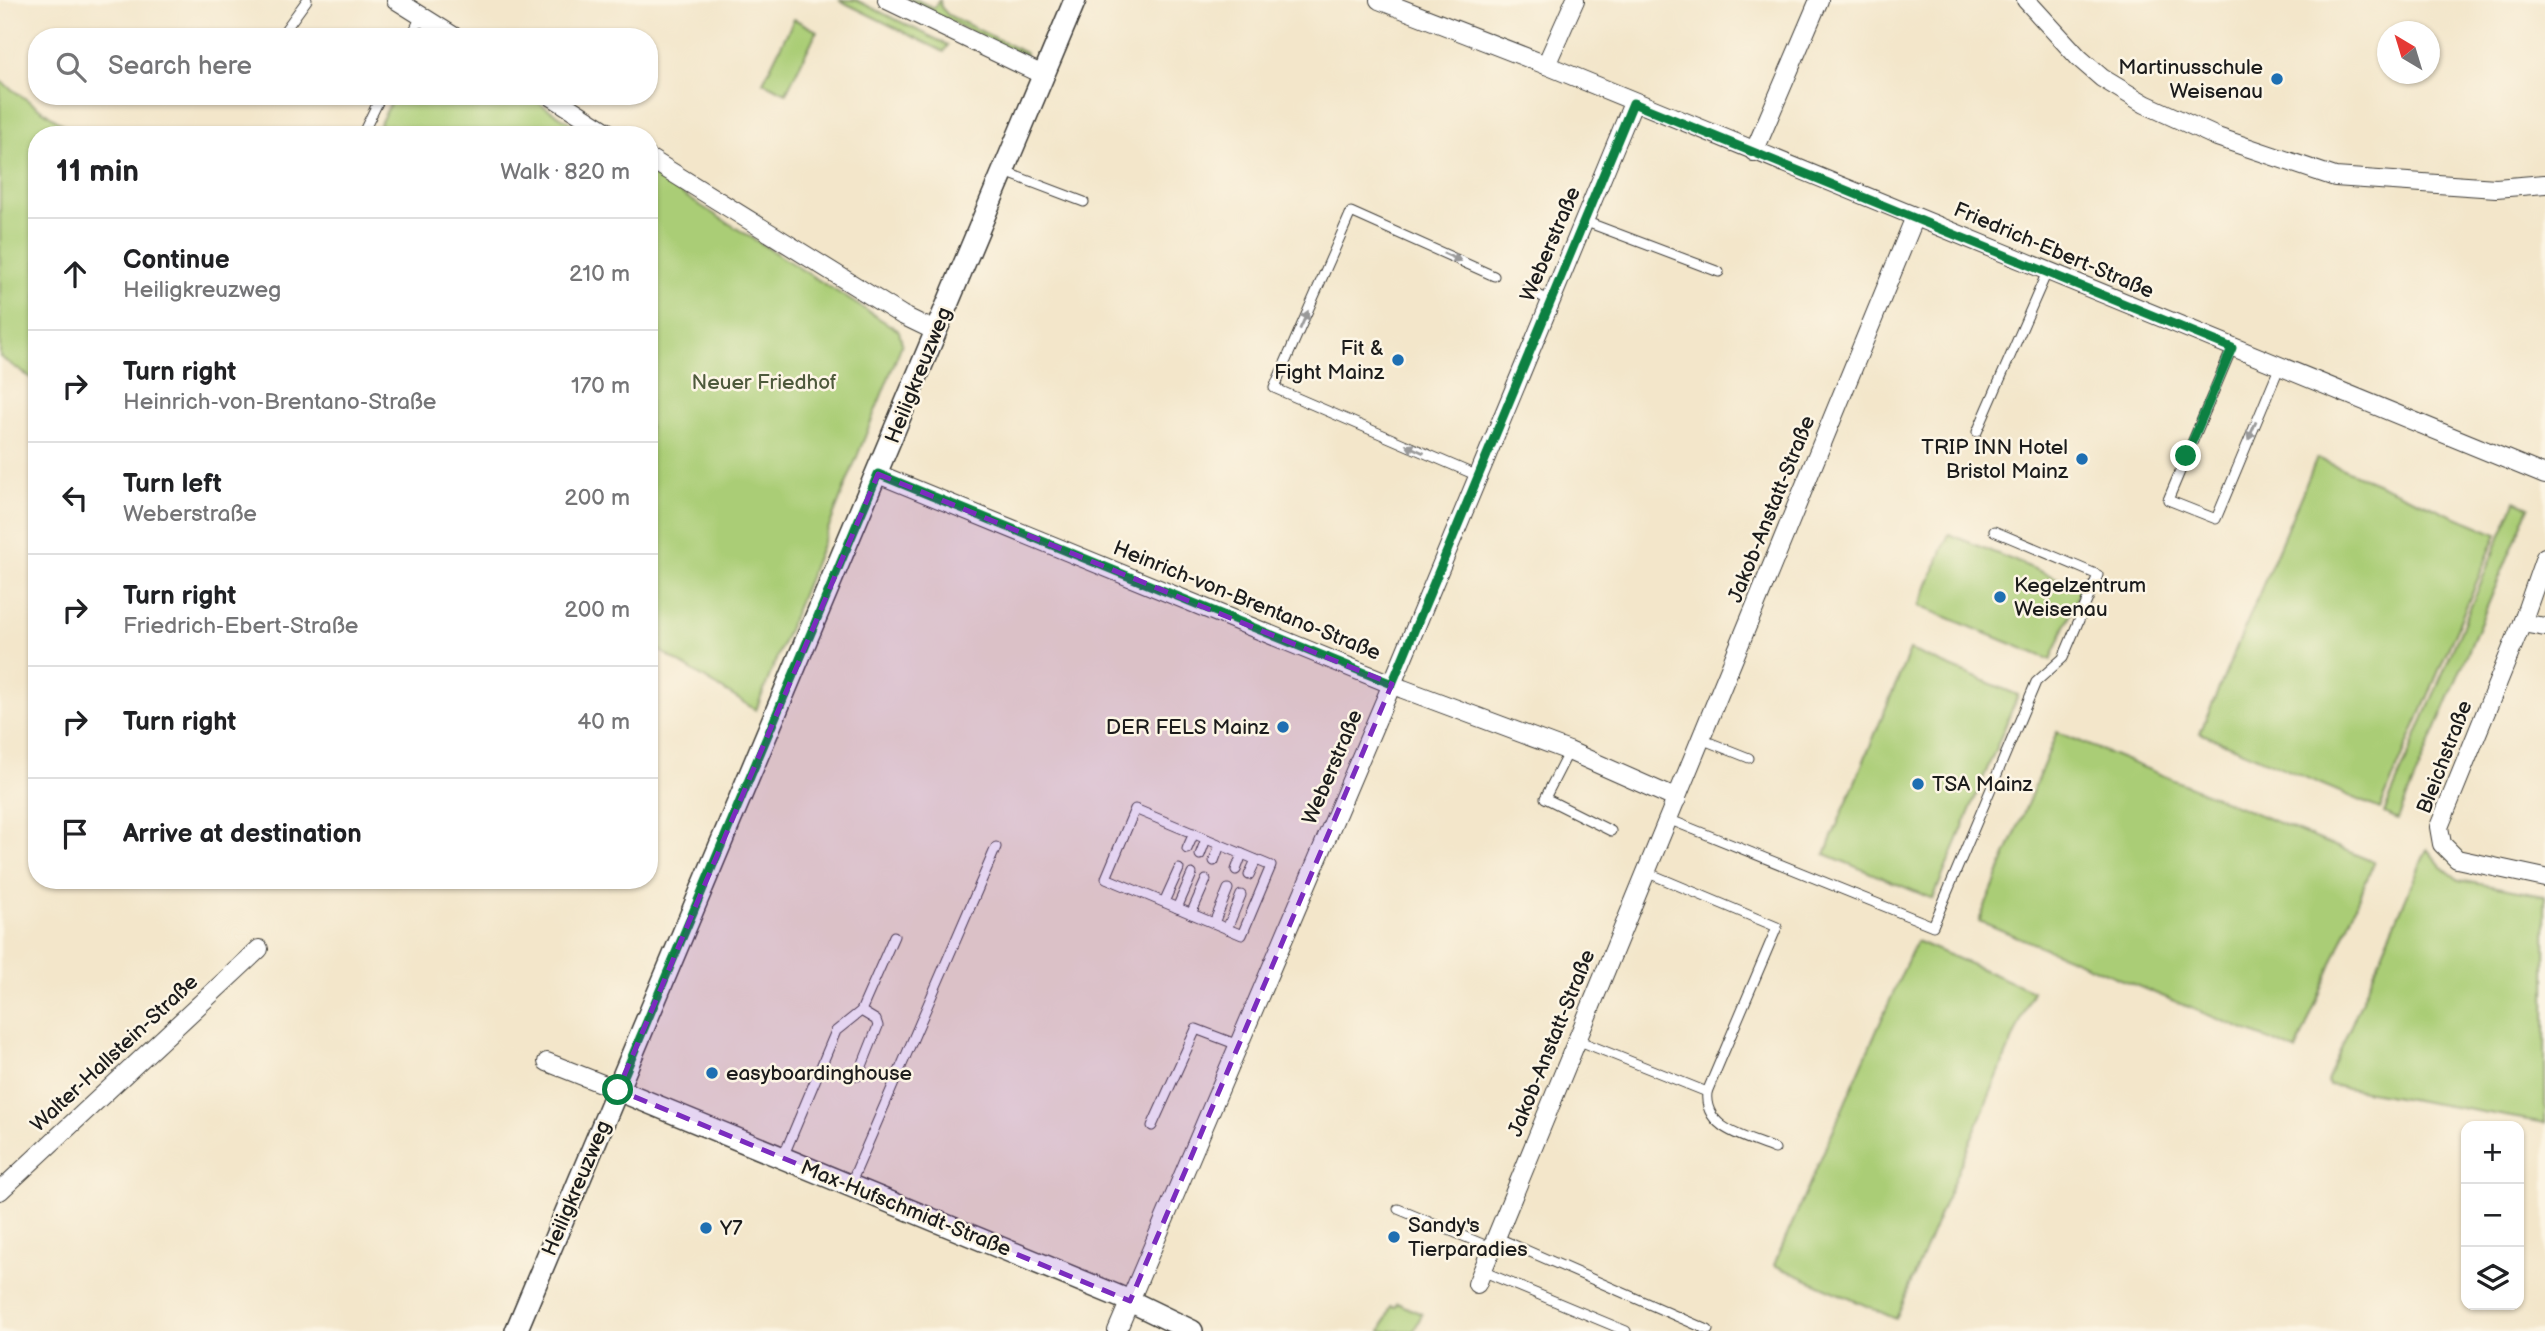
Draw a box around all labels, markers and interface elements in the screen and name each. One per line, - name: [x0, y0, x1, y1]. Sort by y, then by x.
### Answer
- north arrow: [2377, 21, 2440, 84]
- search box: [28, 28, 658, 105]
- icon: search: [52, 48, 90, 86]
- text: Search here: [108, 51, 252, 82]
- place label: Martinusschule Weisenau: [2118, 55, 2263, 104]
- marker: Martinusschule Weisenau: [2269, 71, 2285, 87]
- text: 11 min: [56, 154, 139, 190]
- text: Walk · 820 m: [500, 158, 630, 186]
- street label: Weberstraße: [1515, 183, 1586, 305]
- street label: Friedrich-Ebert-Straße: [1950, 197, 2158, 304]
- text: Continue: [123, 245, 230, 276]
- one-way arrow: [1442, 251, 1462, 263]
- icon: ahead: [56, 255, 94, 293]
- text: 210 m: [569, 260, 630, 288]
- text: Heiligkreuzweg: [123, 276, 281, 304]
- street label: Heiligkreuzweg: [880, 303, 957, 447]
- one-way arrow: [1298, 310, 1310, 330]
- place label: Fit & Fight Mainz: [1274, 336, 1385, 385]
- marker: Fit & Fight Mainz: [1390, 352, 1406, 368]
- text: Turn right: [123, 357, 236, 388]
- icon: right: [56, 367, 94, 405]
- park label: Neuer Friedhof: [691, 370, 837, 395]
- text: 170 m: [571, 372, 630, 400]
- text: Heinrich-von-Brentano-Straße: [123, 388, 436, 416]
- street label: Jakob-Anstatt-Straße: [1723, 412, 1820, 606]
- one-way arrow: [2247, 421, 2258, 442]
- place label: TRIP INN Hotel Bristol Mainz: [1921, 435, 2069, 484]
- route end: [2170, 440, 2201, 471]
- one-way arrow: [1405, 443, 1425, 455]
- marker: TRIP INN Hotel Bristol Mainz: [2074, 451, 2090, 467]
- text: Turn left: [123, 469, 222, 500]
- icon: left: [56, 479, 94, 517]
- text: 200 m: [564, 484, 630, 512]
- text: Weberstraße: [123, 500, 257, 528]
- street label: Heinrich-von-Brentano-Straße: [1109, 535, 1384, 666]
- place label: Kegelzentrum Weisenau: [2014, 573, 2146, 622]
- text: Turn right: [123, 581, 236, 612]
- marker: Kegelzentrum Weisenau: [1992, 589, 2008, 605]
- icon: right: [56, 591, 94, 629]
- text: 200 m: [564, 596, 630, 624]
- text: Friedrich-Ebert-Straße: [123, 612, 358, 640]
- street label: Bleichstraße: [2411, 697, 2477, 817]
- icon: right: [56, 703, 94, 741]
- street label: Weberstraße: [1297, 706, 1368, 828]
- text: Turn right: [123, 707, 236, 738]
- text: 40 m: [577, 708, 630, 736]
- place label: DER FELS Mainz: [1106, 715, 1270, 740]
- marker: DER FELS Mainz: [1275, 719, 1291, 735]
- place label: TSA Mainz: [1932, 772, 2034, 797]
- marker: TSA Mainz: [1910, 776, 1926, 792]
- icon: arrive: [56, 815, 94, 853]
- text: Arrive at destination: [123, 819, 362, 850]
- street label: Jakob-Anstatt-Straße: [1503, 946, 1600, 1140]
- street label: Walter-Hallstein-Straße: [26, 969, 203, 1137]
- place label: easyboardinghouse: [726, 1061, 912, 1086]
- marker: easyboardinghouse: [704, 1065, 720, 1081]
- route start: [602, 1074, 633, 1105]
- street label: Heiligkreuzweg: [537, 1117, 616, 1260]
- map controls: [2461, 1121, 2524, 1310]
- button: +: [2461, 1121, 2524, 1184]
- street label: Max-Hufschmidt-Straße: [797, 1155, 1015, 1262]
- button: −: [2461, 1184, 2524, 1247]
- place label: Sandy's Tierparadies: [1408, 1213, 1528, 1262]
- place label: Y7: [719, 1216, 743, 1241]
- marker: Y7: [698, 1220, 714, 1236]
- marker: Sandy's Tierparadies: [1386, 1229, 1402, 1245]
- button: layers: [2461, 1247, 2524, 1310]

